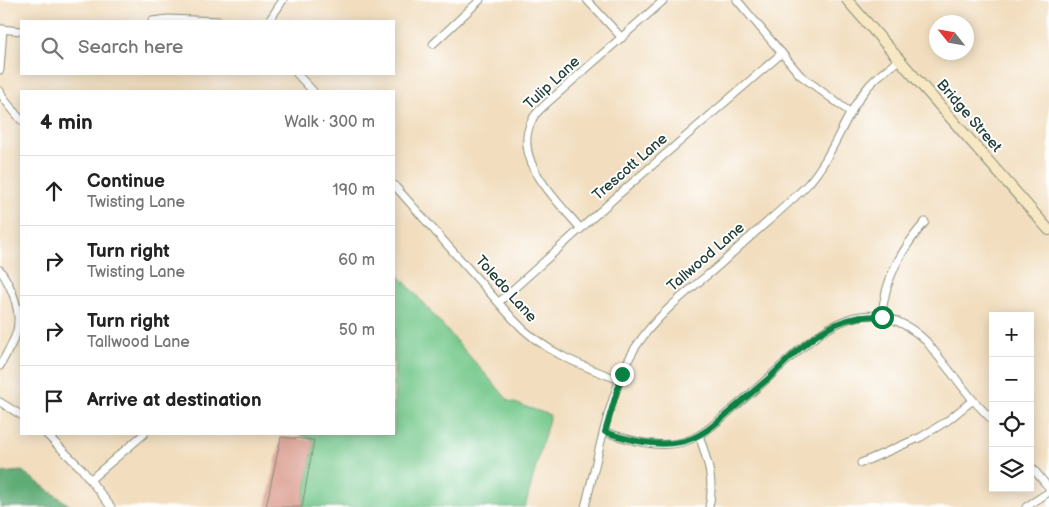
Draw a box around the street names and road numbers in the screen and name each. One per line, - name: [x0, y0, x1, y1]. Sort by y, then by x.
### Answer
- street label: Tulip Lane: [520, 52, 584, 114]
- street label: Bridge Street: [932, 76, 1006, 157]
- street label: Trescott Lane: [589, 129, 672, 205]
- street label: Tallwood Lane: [663, 218, 749, 296]
- street label: Toledo Lane: [471, 252, 541, 326]

